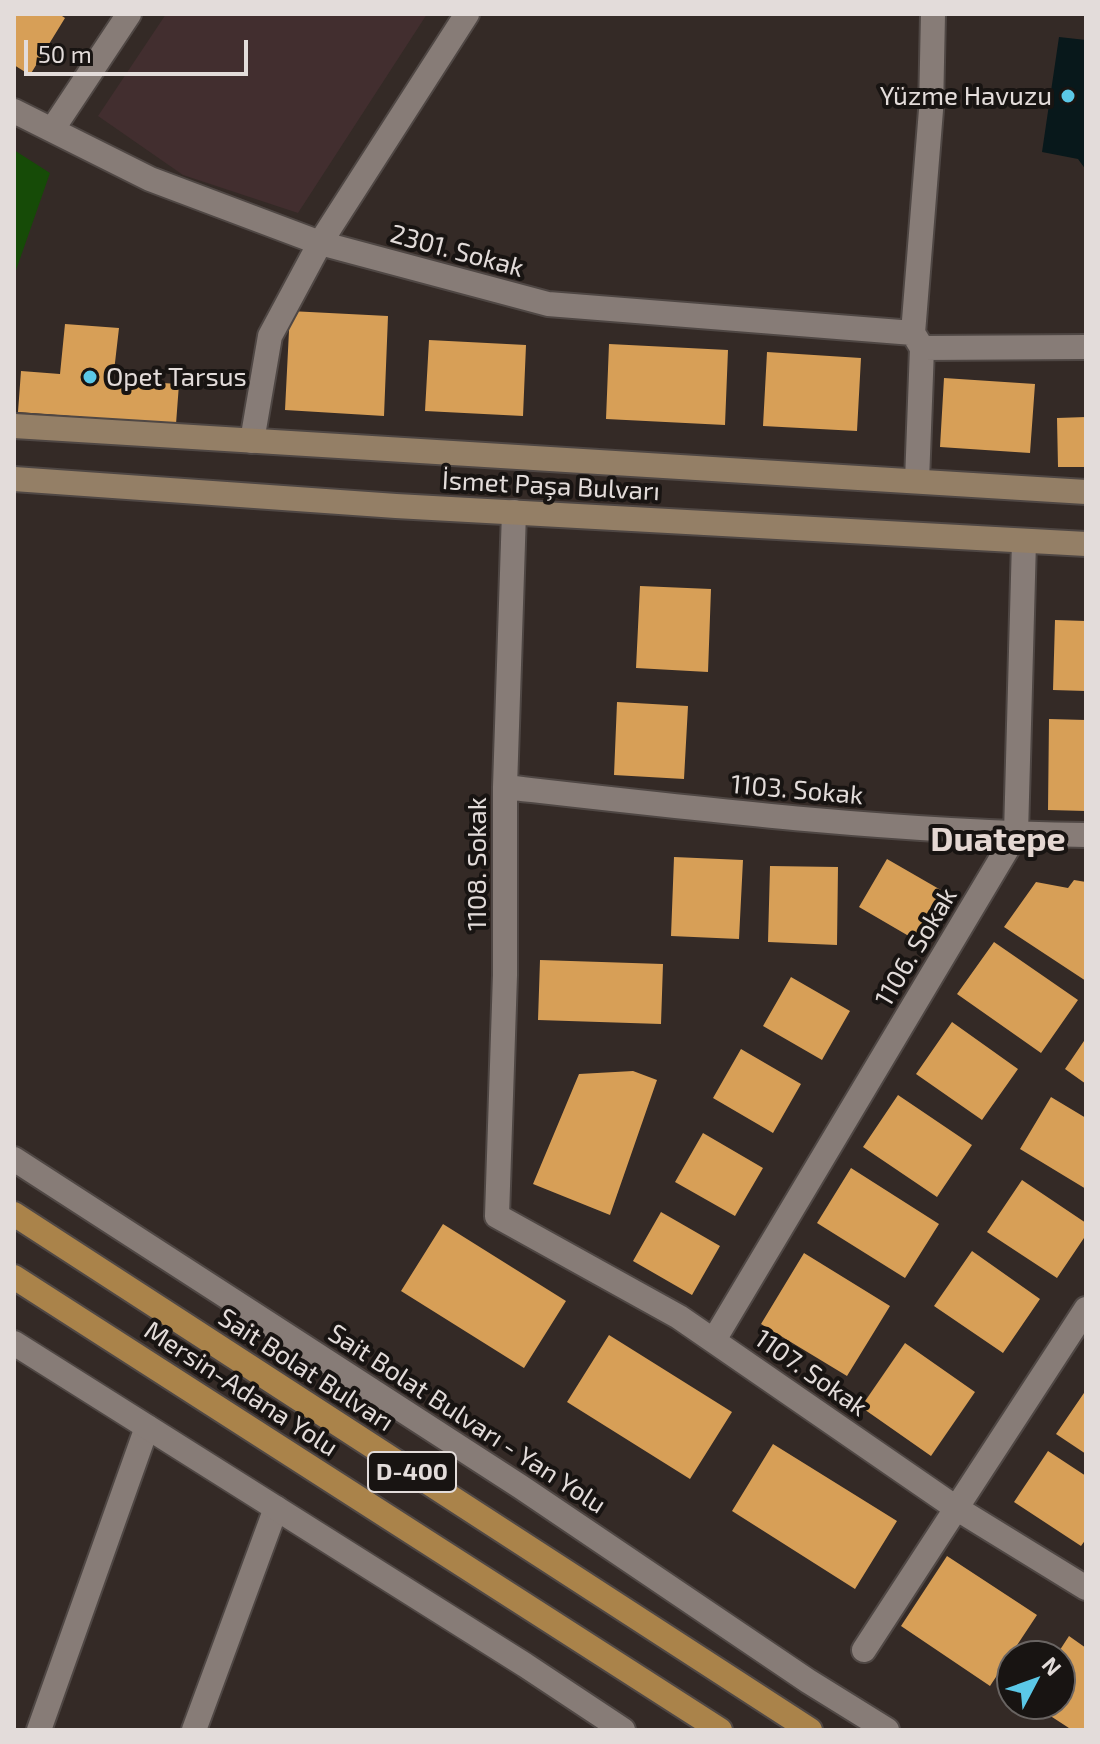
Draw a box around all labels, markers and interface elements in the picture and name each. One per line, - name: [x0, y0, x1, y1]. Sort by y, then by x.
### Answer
- scale bar: [28, 24, 252, 74]
- text: 50 m: [38, 39, 92, 68]
- place label: Yüzme Havuzu: [880, 80, 1052, 112]
- marker: Yüzme Havuzu: [1059, 87, 1077, 105]
- street label: 2301. Sokak: [387, 218, 527, 284]
- place label: Opet Tarsus: [106, 361, 247, 393]
- marker: Opet Tarsus: [81, 368, 99, 386]
- street label: İsmet Paşa Bulvarı: [441, 465, 661, 507]
- street label: 1103. Sokak: [730, 769, 864, 811]
- street label: 1108. Sokak: [461, 797, 493, 931]
- district label: Duatepe: [930, 820, 1066, 860]
- street label: 1106. Sokak: [868, 882, 964, 1012]
- street label: Sait Bolat Bulvarı: [213, 1302, 399, 1438]
- street label: Mersin-Adana Yolu: [138, 1315, 344, 1463]
- street label: Sait Bolat Bulvarı - Yan Yolu: [322, 1317, 612, 1521]
- street label: 1107. Sokak: [749, 1323, 873, 1423]
- road number: D-400: [368, 1452, 456, 1492]
- north arrow: [996, 1640, 1076, 1720]
- text: N: [1038, 1651, 1068, 1680]

